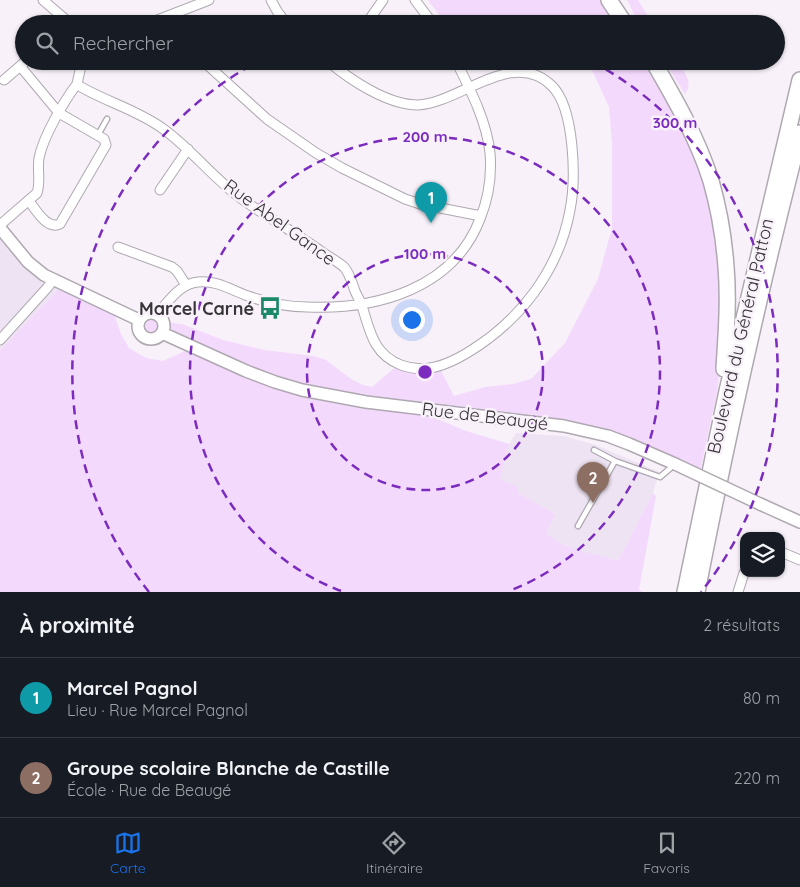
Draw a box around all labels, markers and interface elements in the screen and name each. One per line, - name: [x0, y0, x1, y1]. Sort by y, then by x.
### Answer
- search box: [15, 15, 785, 70]
- icon: search: [33, 29, 61, 57]
- text: Rechercher: [73, 31, 173, 55]
- text: 300 m: [653, 113, 697, 132]
- text: 200 m: [403, 127, 448, 146]
- street label: Rue Abel Gance: [220, 174, 340, 270]
- pin: 1: [415, 182, 447, 223]
- street label: Boulevard du Général Patton: [702, 216, 778, 456]
- text: 100 m: [404, 244, 446, 263]
- bus stop icon: Marcel Carné: [257, 295, 283, 321]
- place label: Marcel Carné: [139, 297, 254, 320]
- your location: [399, 307, 425, 333]
- centre of rings: [416, 363, 434, 381]
- street label: Rue de Beaugé: [421, 397, 549, 435]
- pin: 2: [577, 462, 609, 503]
- map controls: [740, 532, 785, 577]
- button: layers: [740, 532, 785, 577]
- text: À proximité: [20, 612, 135, 638]
- text: 2 résultats: [703, 615, 780, 635]
- text: Marcel Pagnol: [67, 676, 198, 700]
- text: 1: [33, 688, 39, 708]
- text: 80 m: [743, 688, 780, 708]
- text: Lieu · Rue Marcel Pagnol: [67, 700, 248, 720]
- text: Groupe scolaire Blanche de Castille: [67, 756, 390, 780]
- text: 2: [31, 768, 41, 788]
- text: 220 m: [734, 768, 780, 788]
- text: École · Rue de Beaugé: [67, 780, 231, 800]
- tab: Carte: [110, 829, 146, 877]
- tab: Itinéraire: [366, 829, 423, 877]
- tab: Favoris: [643, 829, 690, 877]

